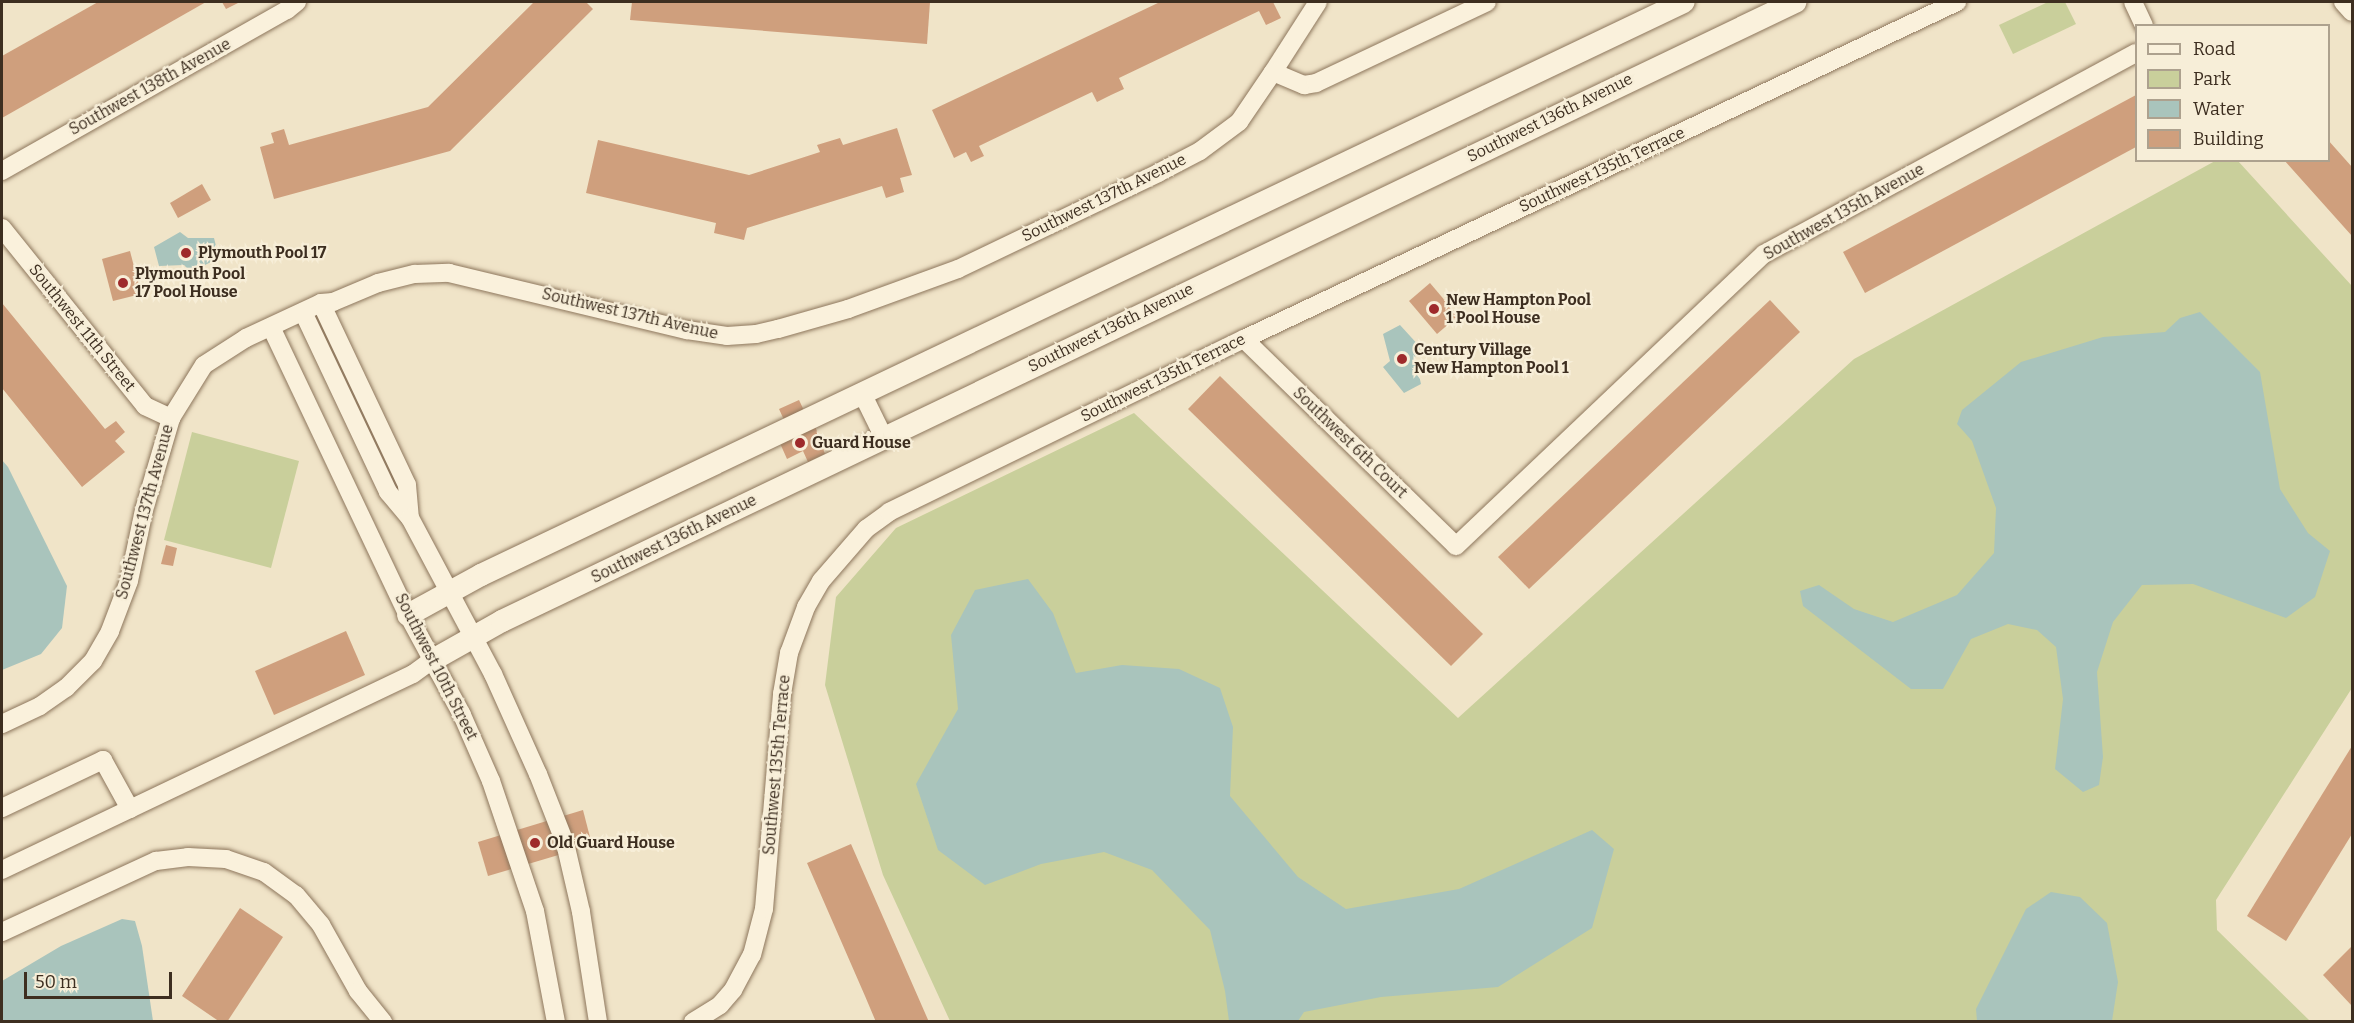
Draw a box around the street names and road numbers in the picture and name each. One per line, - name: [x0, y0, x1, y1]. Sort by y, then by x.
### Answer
- street label: Southwest 138th Avenue: [66, 35, 234, 139]
- street label: Southwest 136th Avenue: [1464, 70, 1636, 166]
- street label: Southwest 135th Terrace: [1516, 123, 1688, 217]
- street label: Southwest 137th Avenue: [1019, 150, 1189, 246]
- street label: Southwest 135th Avenue: [1760, 160, 1928, 264]
- street label: Southwest 11th Street: [25, 260, 139, 396]
- street label: Southwest 136th Avenue: [1025, 280, 1197, 376]
- street label: Southwest 137th Avenue: [540, 284, 720, 344]
- street label: Southwest 135th Terrace: [1078, 330, 1248, 426]
- street label: Southwest 6th Court: [1289, 383, 1411, 503]
- street label: Southwest 137th Avenue: [112, 422, 178, 602]
- street label: Southwest 136th Avenue: [588, 491, 760, 587]
- street label: Southwest 10th Street: [391, 590, 481, 744]
- street label: Southwest 135th Terrace: [760, 674, 794, 856]

